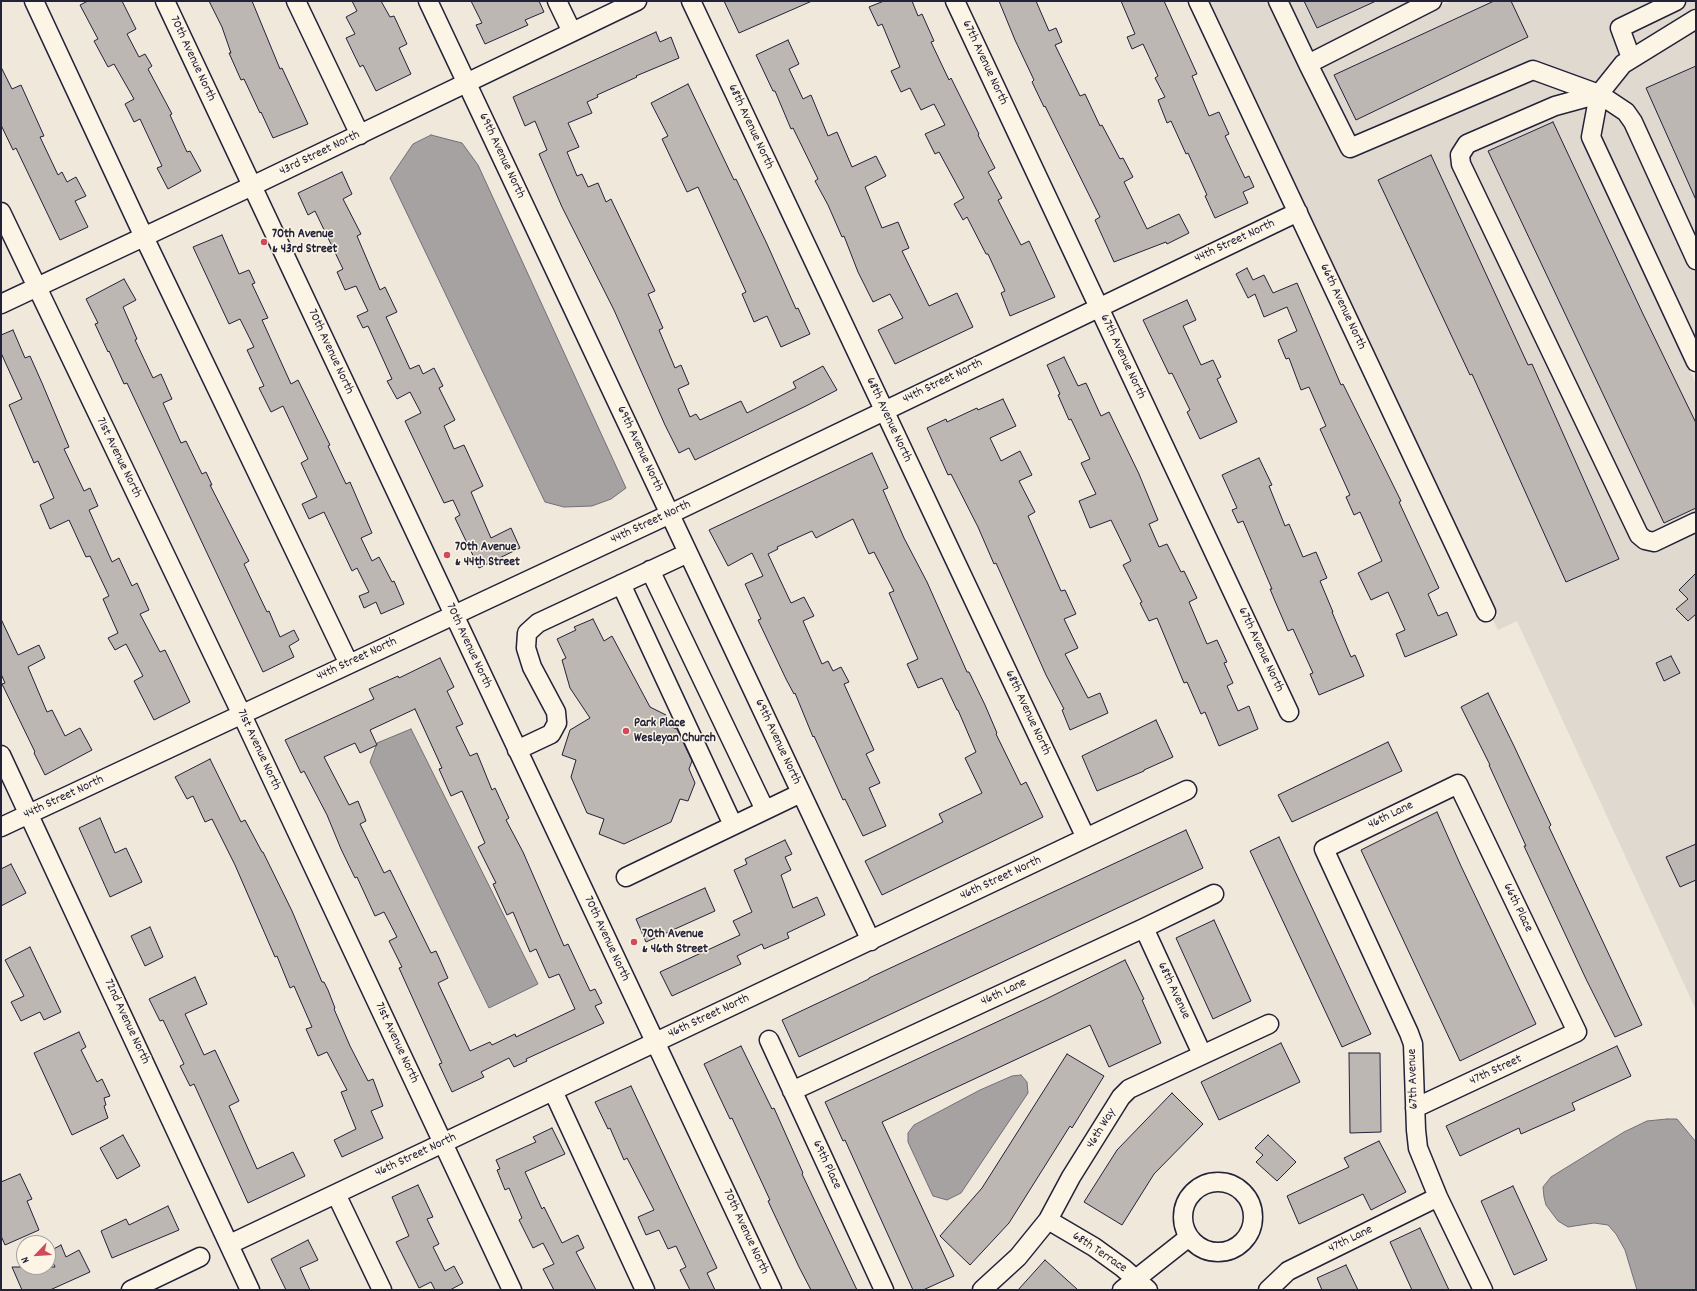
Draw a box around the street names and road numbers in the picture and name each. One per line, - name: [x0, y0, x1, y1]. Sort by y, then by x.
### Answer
- street label: 70th Avenue North: [165, 14, 219, 104]
- street label: 67th Avenue North: [958, 18, 1010, 108]
- street label: 68th Avenue North: [724, 82, 776, 172]
- street label: 69th Avenue North: [474, 111, 528, 201]
- street label: 43rd Street North: [277, 128, 363, 180]
- street label: 44th Street North: [1192, 217, 1278, 267]
- street label: 66th Avenue North: [1315, 262, 1369, 352]
- street label: 70th Avenue North: [303, 307, 357, 397]
- street label: 67th Avenue North: [1096, 312, 1148, 402]
- street label: 44th Street North: [901, 356, 985, 408]
- street label: 68th Avenue North: [862, 375, 914, 465]
- street label: 69th Avenue North: [612, 404, 666, 494]
- street label: 71st Avenue North: [92, 415, 144, 501]
- street label: 44th Street North: [608, 498, 694, 548]
- street label: 70th Avenue North: [441, 601, 495, 691]
- street label: 67th Avenue North: [1234, 605, 1286, 695]
- street label: 44th Street North: [314, 635, 400, 685]
- street label: 68th Avenue North: [1001, 668, 1053, 758]
- street label: 69th Avenue North: [750, 697, 804, 787]
- street label: 71st Avenue North: [232, 707, 284, 793]
- street label: 44th Street North: [21, 773, 107, 823]
- street label: 46th Lane: [1366, 798, 1416, 834]
- street label: 46th Street North: [958, 853, 1044, 905]
- street label: 66th Place: [1498, 881, 1536, 935]
- street label: 70th Avenue North: [579, 894, 633, 984]
- street label: 68th Avenue: [1153, 960, 1193, 1022]
- street label: 46th Lane: [979, 976, 1029, 1010]
- street label: 72nd Avenue North: [99, 977, 153, 1067]
- street label: 46th Street North: [666, 991, 752, 1043]
- street label: 71st Avenue North: [370, 1000, 422, 1086]
- street label: 67th Avenue: [1405, 1048, 1423, 1110]
- street label: 47th Street: [1467, 1052, 1525, 1090]
- street label: 46th Way: [1084, 1106, 1120, 1152]
- street label: 46th Street North: [373, 1130, 459, 1182]
- street label: 69th Place: [808, 1138, 844, 1192]
- street label: 70th Avenue North: [718, 1187, 772, 1277]
- street label: 47th Lane: [1326, 1223, 1376, 1257]
- street label: 68th Terrace: [1069, 1229, 1129, 1277]

